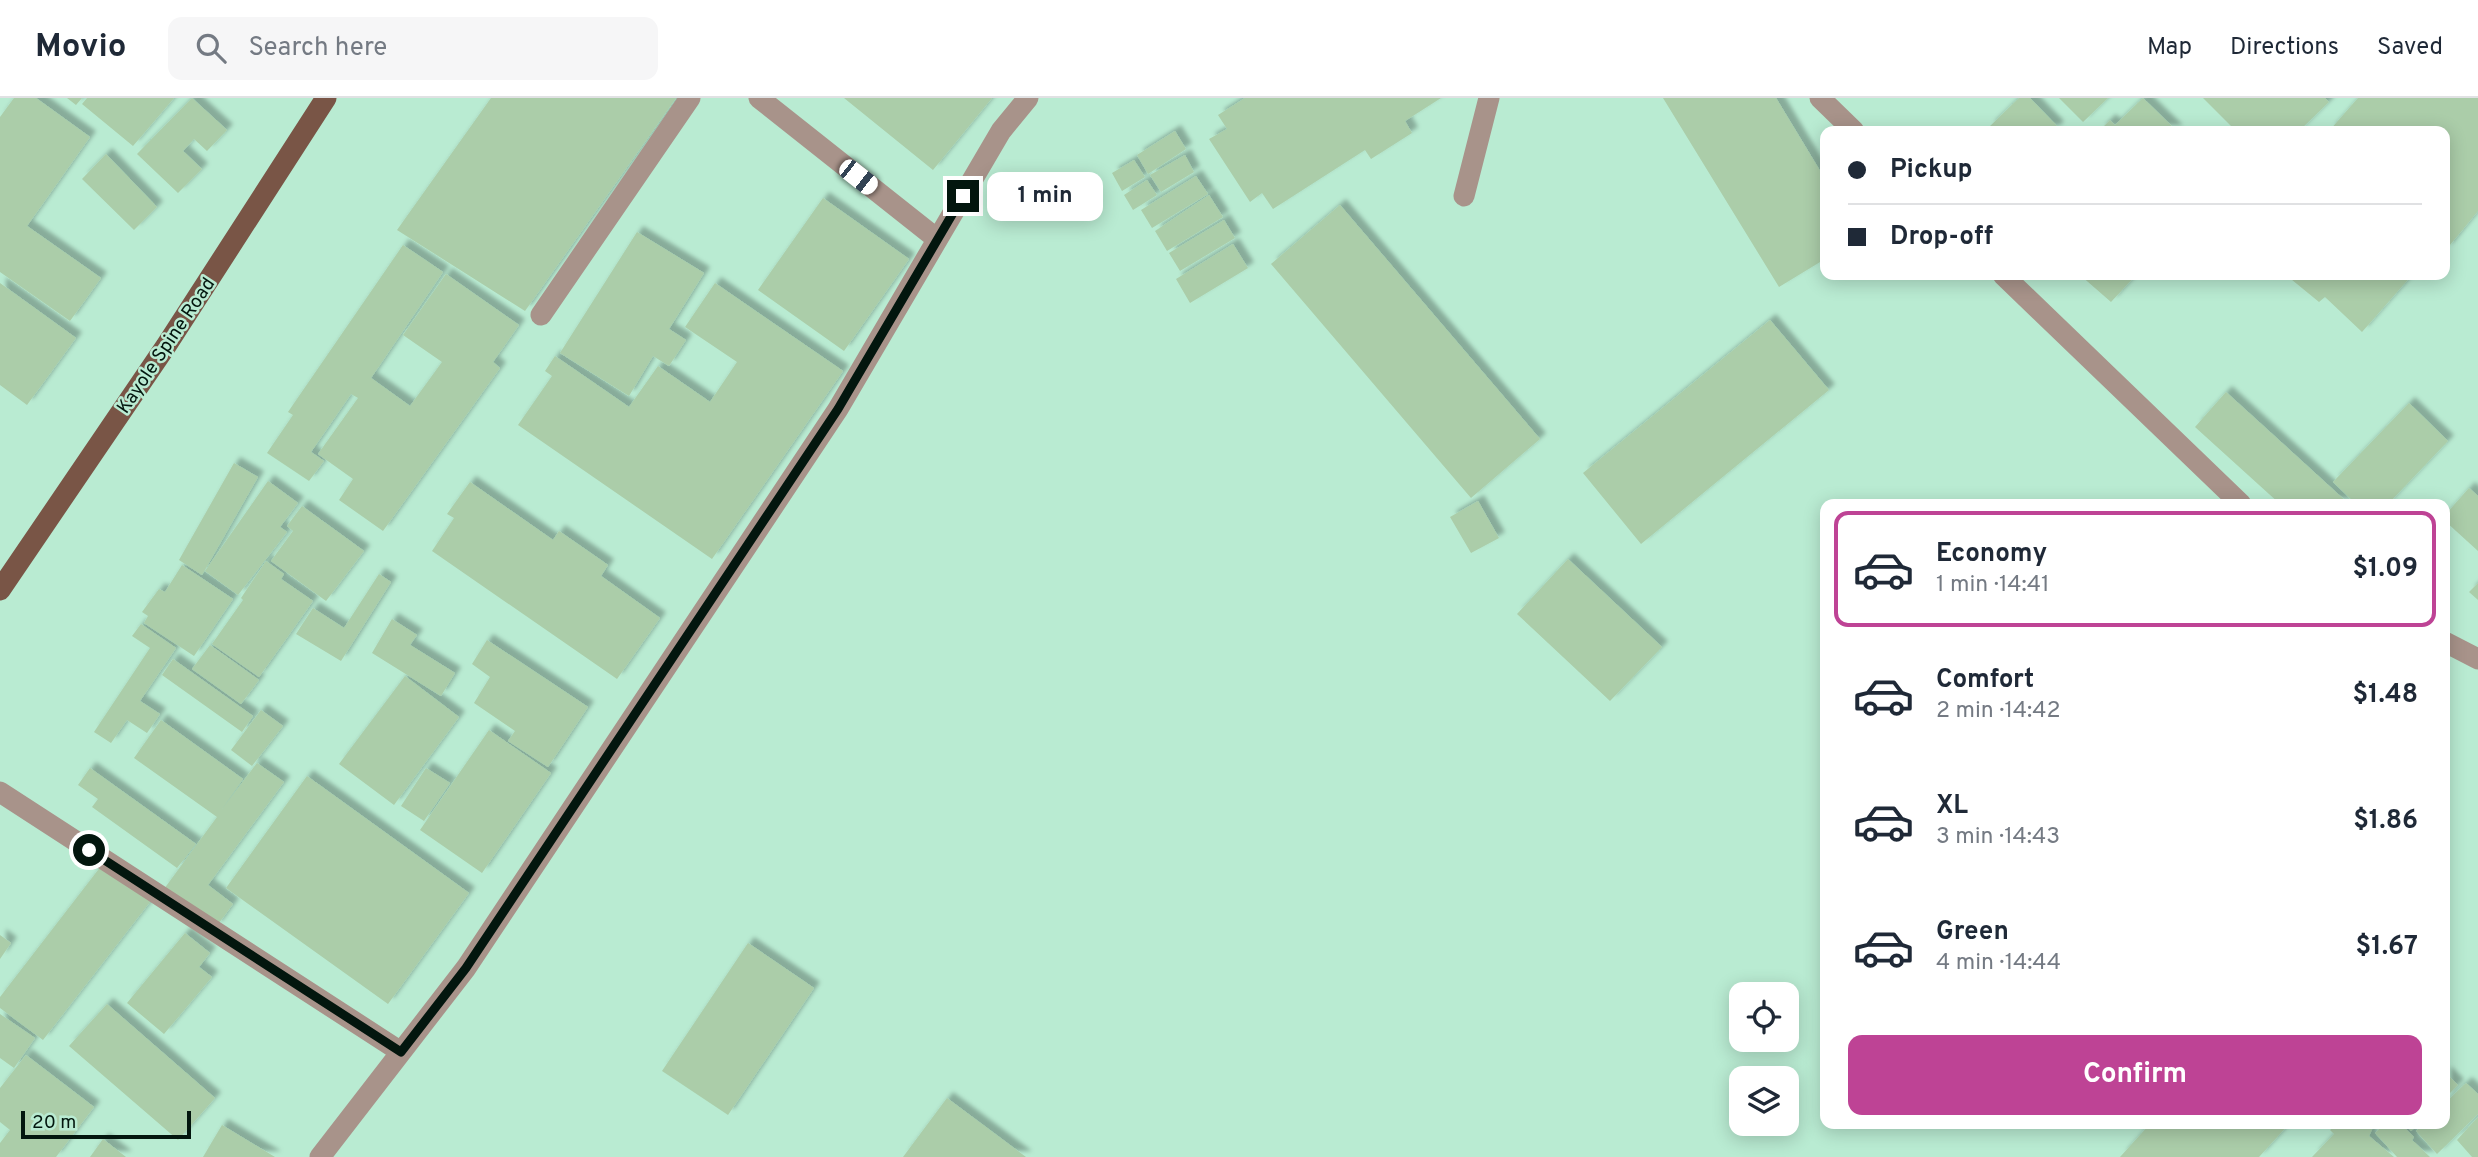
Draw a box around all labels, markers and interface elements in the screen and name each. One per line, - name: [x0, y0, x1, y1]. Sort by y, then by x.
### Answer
- search box: [168, 17, 658, 80]
- text: Movio: [35, 27, 126, 69]
- icon: search: [192, 29, 230, 67]
- text: Search here: [248, 32, 387, 65]
- text: Map: [2147, 33, 2192, 63]
- text: Directions: [2230, 33, 2339, 63]
- text: Saved: [2377, 33, 2443, 63]
- text: Pickup: [1890, 154, 1973, 187]
- car: [835, 156, 882, 198]
- callout: 1 min: [988, 172, 1103, 220]
- route end: [947, 180, 979, 212]
- text: 1 min: [1017, 182, 1073, 211]
- text: Drop-off: [1890, 221, 1993, 254]
- street label: Kayole Spine Road: [112, 273, 221, 419]
- icon: car: [1852, 538, 1915, 601]
- text: Economy: [1936, 538, 2047, 571]
- text: $1.09: [2352, 553, 2418, 586]
- text: 1 min · 14:41: [1936, 571, 2050, 600]
- icon: car: [1852, 664, 1915, 727]
- text: Comfort: [1936, 664, 2034, 697]
- text: $1.48: [2352, 679, 2418, 712]
- text: 2 min · 14:42: [1936, 697, 2061, 726]
- icon: car: [1852, 790, 1915, 853]
- text: XL: [1936, 790, 1968, 823]
- text: $1.86: [2353, 805, 2418, 838]
- text: 3 min · 14:43: [1936, 823, 2060, 852]
- route start: [73, 834, 105, 866]
- icon: car: [1852, 916, 1915, 979]
- text: Green: [1936, 916, 2009, 949]
- text: $1.67: [2356, 931, 2418, 964]
- text: 4 min · 14:44: [1936, 949, 2061, 978]
- map controls: [1729, 982, 1799, 1136]
- button: locate: [1729, 982, 1799, 1052]
- button: Confirm: [1848, 1035, 2422, 1115]
- button: layers: [1729, 1066, 1799, 1136]
- scale bar: [21, 1108, 191, 1140]
- text: 20 m: [32, 1111, 76, 1135]

